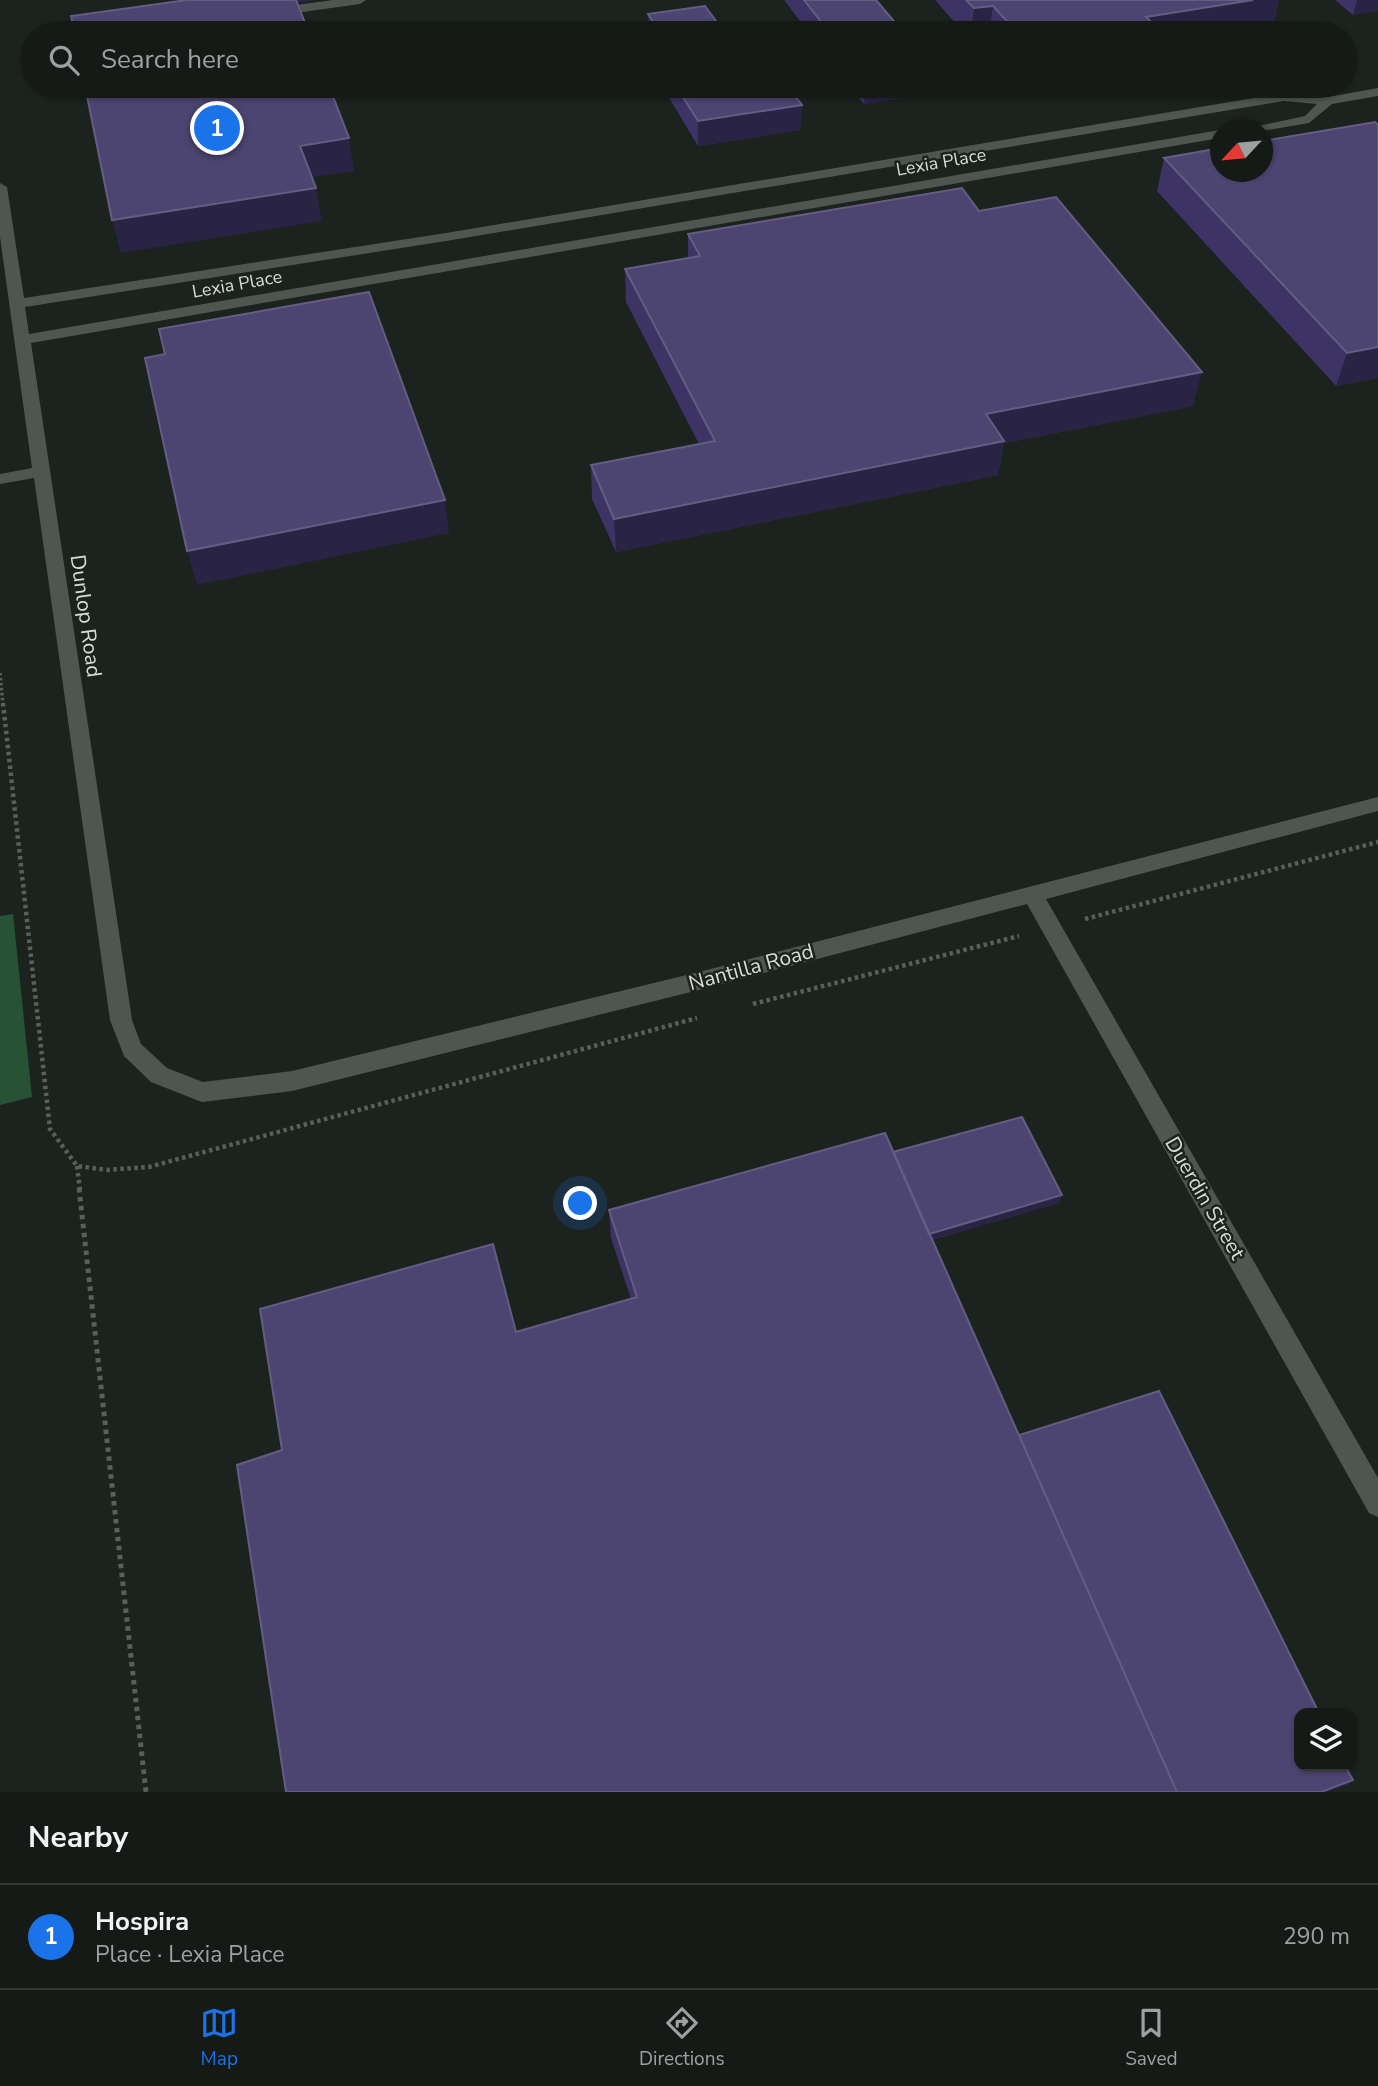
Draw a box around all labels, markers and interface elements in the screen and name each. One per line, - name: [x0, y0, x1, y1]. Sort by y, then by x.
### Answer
- search box: [21, 21, 1357, 98]
- icon: search: [45, 41, 83, 79]
- text: Search here: [101, 42, 239, 77]
- pin: 1: [194, 102, 240, 154]
- north arrow: [1210, 119, 1273, 182]
- street label: Lexia Place: [894, 142, 988, 182]
- street label: Lexia Place: [190, 264, 284, 304]
- street label: Dunlop Road: [64, 553, 108, 679]
- street label: Nantilla Road: [685, 937, 817, 997]
- street label: Duerdin Street: [1158, 1131, 1252, 1265]
- your location: [563, 1186, 597, 1220]
- map controls: [1294, 1708, 1357, 1771]
- button: layers: [1294, 1708, 1357, 1771]
- text: Nearby: [28, 1817, 128, 1858]
- text: Hospira: [95, 1904, 189, 1939]
- text: 1: [44, 1921, 58, 1952]
- text: 290 m: [1283, 1921, 1350, 1952]
- text: Place · Lexia Place: [95, 1939, 285, 1970]
- tab: Map: [200, 2004, 238, 2072]
- tab: Directions: [639, 2004, 725, 2072]
- tab: Saved: [1125, 2004, 1178, 2072]

